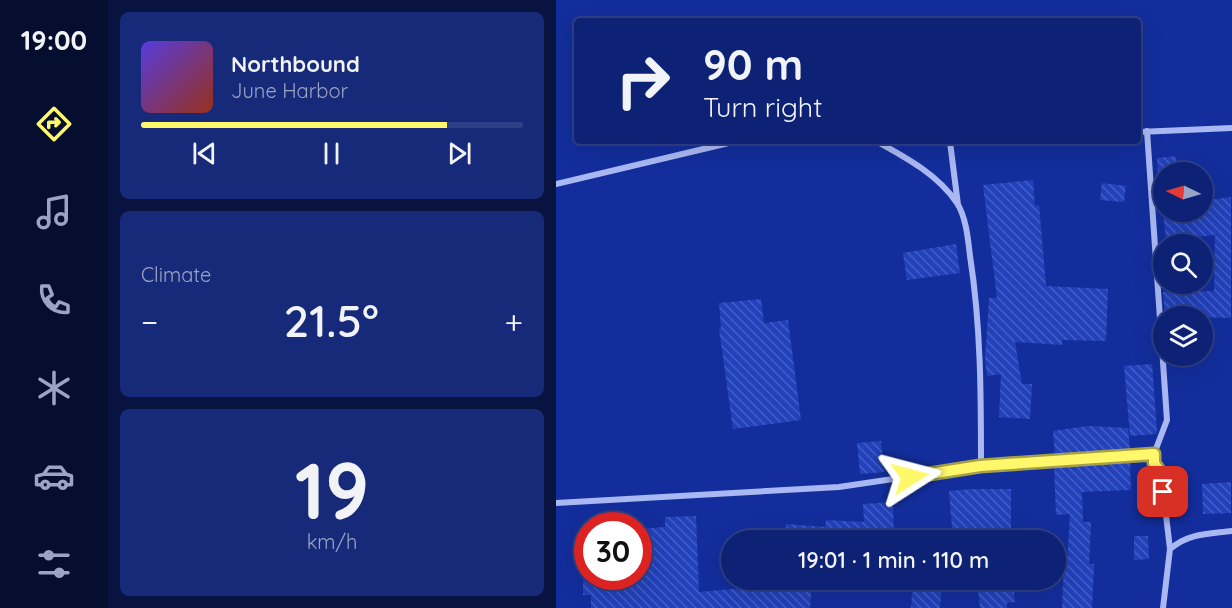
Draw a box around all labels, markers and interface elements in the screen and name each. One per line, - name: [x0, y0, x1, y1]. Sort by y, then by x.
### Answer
- text: 19:00: [21, 23, 87, 57]
- text: 90 m: [703, 38, 803, 91]
- icon: right: [604, 42, 682, 120]
- text: Northbound: [231, 50, 360, 78]
- text: June Harbor: [231, 78, 348, 103]
- text: Turn right: [703, 90, 822, 124]
- icon: directions: [33, 103, 75, 145]
- icon: previous: [188, 137, 221, 170]
- icon: pause: [315, 137, 348, 170]
- icon: next: [443, 137, 476, 170]
- north arrow: [1153, 162, 1213, 222]
- map controls: [1153, 162, 1213, 366]
- icon: music: [33, 191, 75, 233]
- button: search: [1153, 234, 1213, 294]
- text: Climate: [141, 262, 211, 287]
- icon: phone: [33, 279, 75, 321]
- text: 21.5°: [284, 292, 379, 348]
- text: −: [141, 301, 158, 342]
- text: +: [504, 301, 523, 342]
- button: layers: [1153, 306, 1213, 366]
- icon: climate: [33, 367, 75, 409]
- text: 19: [295, 441, 369, 539]
- position arrow: [878, 445, 942, 509]
- icon: car: [33, 455, 75, 497]
- pin: [1137, 466, 1188, 517]
- icon: arrive: [1146, 475, 1179, 508]
- speed limit sign: 30: [574, 512, 652, 590]
- text: km/h: [307, 529, 357, 554]
- icon: filters: [33, 543, 75, 585]
- text: 19:01 · 1 min · 110 m: [798, 546, 989, 574]

